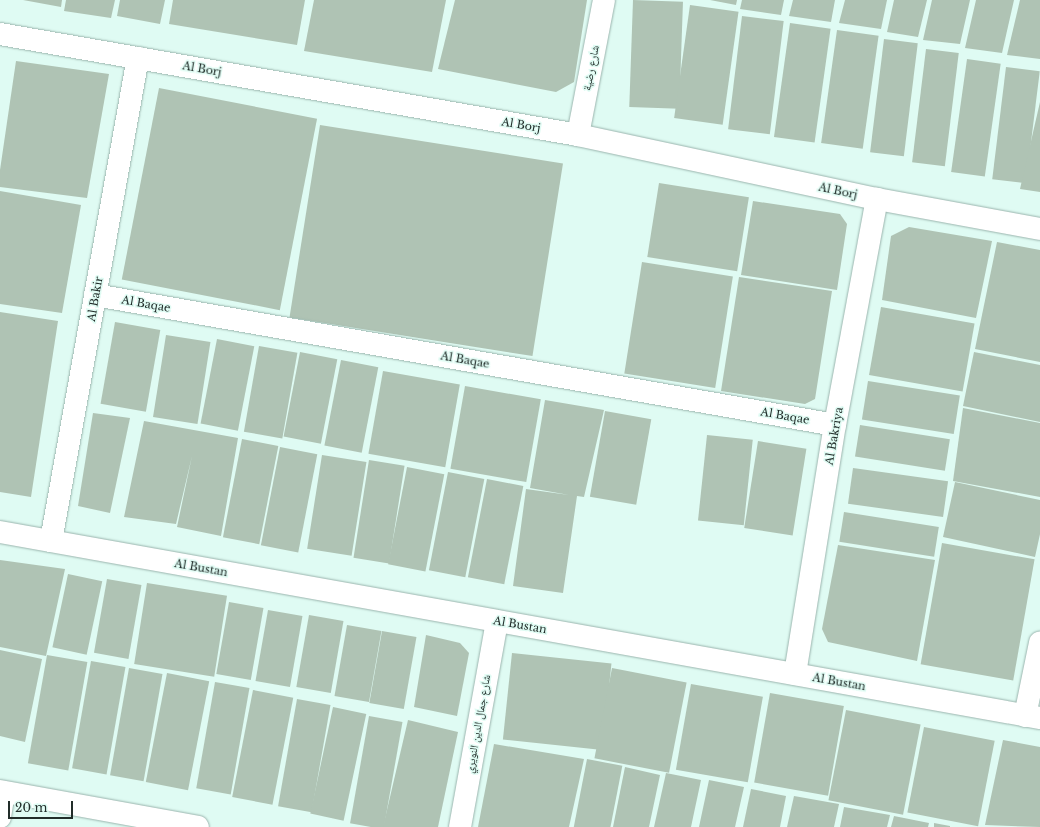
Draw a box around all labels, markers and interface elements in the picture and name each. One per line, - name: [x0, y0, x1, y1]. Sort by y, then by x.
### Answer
- street label: شارع رضية: [580, 44, 602, 92]
- street label: Al Borj: [181, 59, 223, 79]
- street label: Al Borj: [500, 115, 542, 135]
- street label: Al Borj: [817, 180, 859, 202]
- street label: Al Bakir: [85, 275, 105, 323]
- street label: Al Baqae: [121, 293, 171, 315]
- street label: Al Baqae: [440, 349, 490, 371]
- street label: Al Baqae: [760, 405, 810, 427]
- street label: Al Bakriya: [822, 406, 846, 466]
- street label: Al Bustan: [173, 557, 229, 579]
- street label: Al Bustan: [492, 614, 548, 636]
- street label: Al Bustan: [811, 671, 867, 693]
- street label: شارع جمال الدين النويري: [463, 674, 493, 774]
- scale bar: [10, 793, 75, 819]
- text: 20 m: [15, 800, 47, 815]

